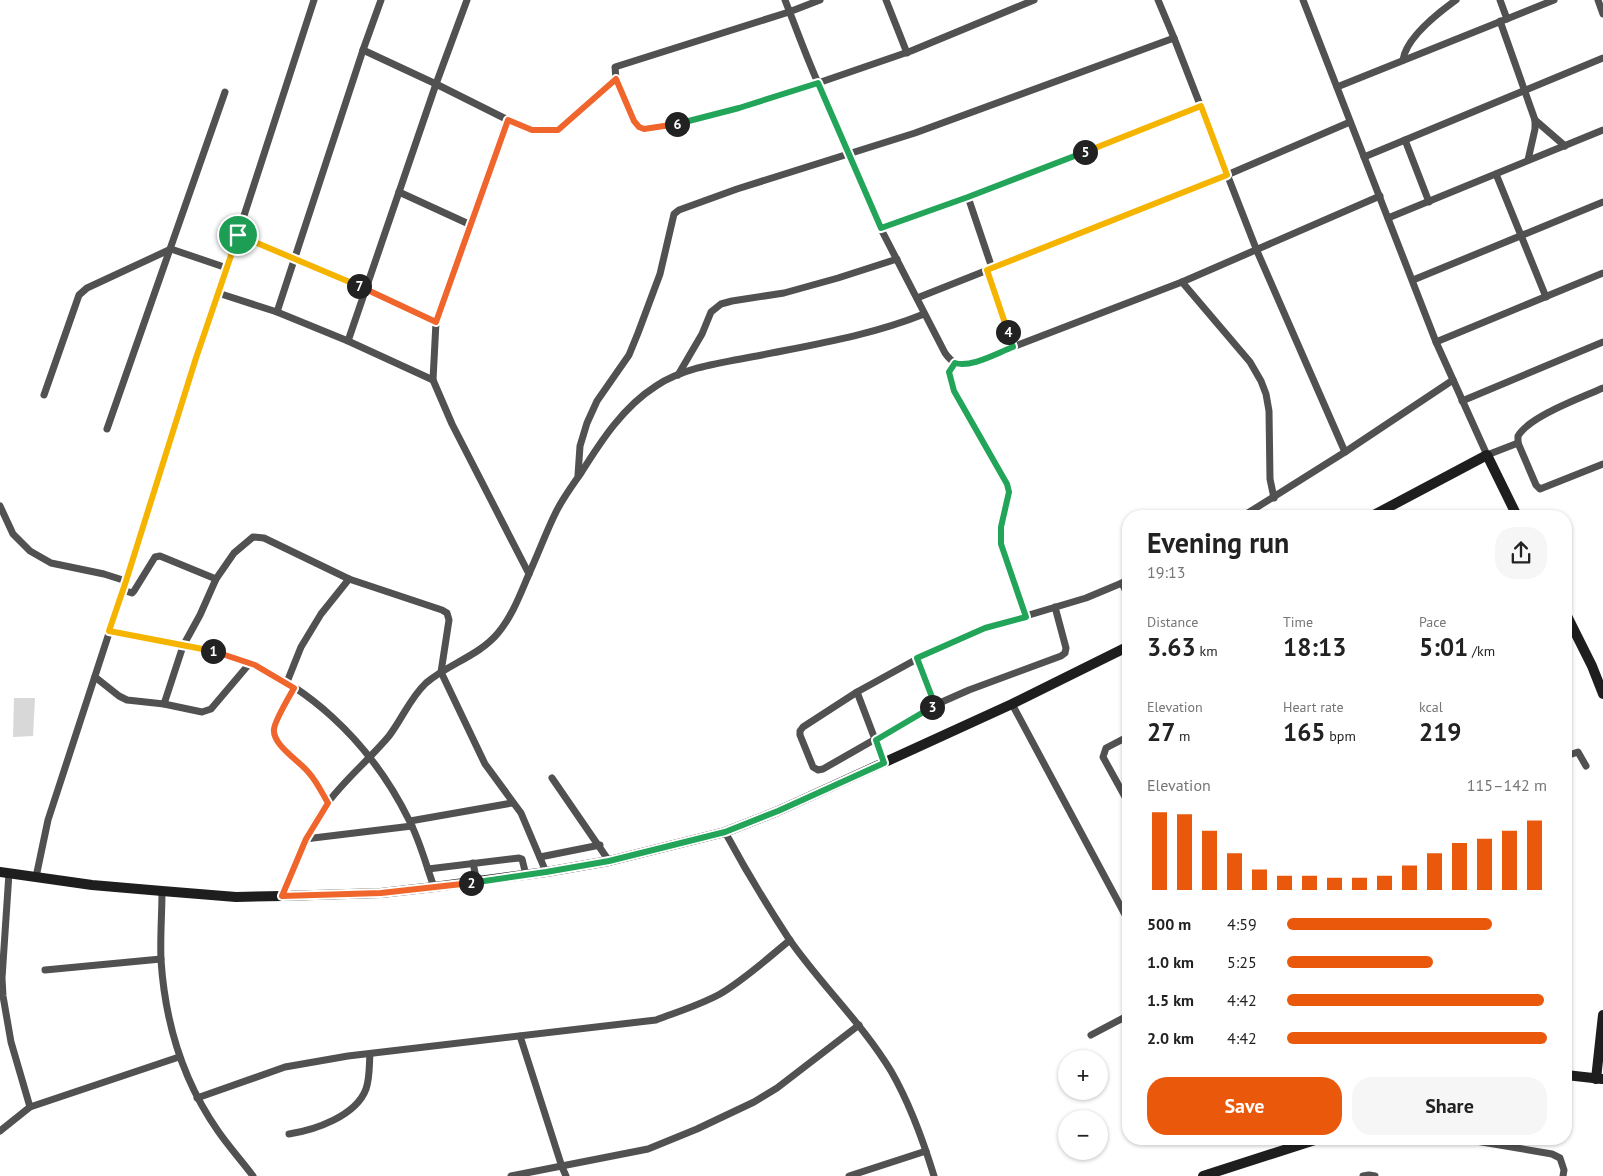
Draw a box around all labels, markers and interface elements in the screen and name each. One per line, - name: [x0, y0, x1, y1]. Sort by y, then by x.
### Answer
- pin: 6: [664, 112, 690, 136]
- text: 6: [674, 115, 681, 133]
- pin: 5: [1072, 140, 1098, 164]
- text: 5: [1082, 143, 1089, 161]
- pin: [217, 214, 259, 256]
- icon: arrive: [224, 221, 252, 249]
- pin: 7: [346, 274, 372, 298]
- text: 7: [356, 277, 363, 295]
- pin: 4: [996, 320, 1020, 344]
- text: 4: [1005, 323, 1012, 341]
- text: Evening run: [1147, 524, 1289, 561]
- button: share: [1495, 527, 1547, 579]
- text: 19:13: [1147, 562, 1185, 582]
- text: Distance: [1147, 613, 1198, 631]
- text: Time: [1283, 613, 1313, 631]
- text: Pace: [1419, 613, 1446, 631]
- text: 3.63: [1147, 631, 1196, 663]
- text: 18:13: [1283, 631, 1346, 663]
- text: 5:01: [1419, 631, 1468, 663]
- pin: 1: [200, 638, 226, 664]
- text: 1: [210, 642, 217, 660]
- text: km: [1196, 642, 1218, 660]
- text: /km: [1468, 642, 1495, 660]
- pin: 3: [920, 694, 944, 720]
- text: 3: [929, 698, 936, 716]
- text: Elevation: [1147, 698, 1203, 716]
- text: Heart rate: [1283, 698, 1344, 716]
- text: kcal: [1419, 698, 1443, 716]
- text: 27: [1147, 716, 1175, 748]
- text: 165: [1283, 716, 1326, 748]
- text: 219: [1419, 716, 1462, 748]
- text: m: [1175, 727, 1190, 745]
- text: bpm: [1326, 727, 1356, 745]
- text: Elevation: [1147, 775, 1211, 795]
- text: 115–142 m: [1467, 775, 1547, 795]
- pin: 2: [458, 870, 484, 896]
- text: 2: [468, 874, 475, 892]
- text: 500 m: [1147, 914, 1191, 934]
- text: 4:59: [1227, 914, 1257, 934]
- text: 1.0 km: [1147, 952, 1194, 972]
- text: 5:25: [1227, 952, 1257, 972]
- text: 1.5 km: [1147, 990, 1194, 1010]
- text: 4:42: [1227, 990, 1257, 1010]
- text: 2.0 km: [1147, 1028, 1194, 1048]
- text: 4:42: [1227, 1028, 1257, 1048]
- map controls: [1058, 1050, 1108, 1160]
- button: +: [1058, 1050, 1108, 1100]
- button: Save: [1147, 1077, 1342, 1135]
- button: Share: [1352, 1077, 1547, 1135]
- button: −: [1058, 1110, 1108, 1160]

